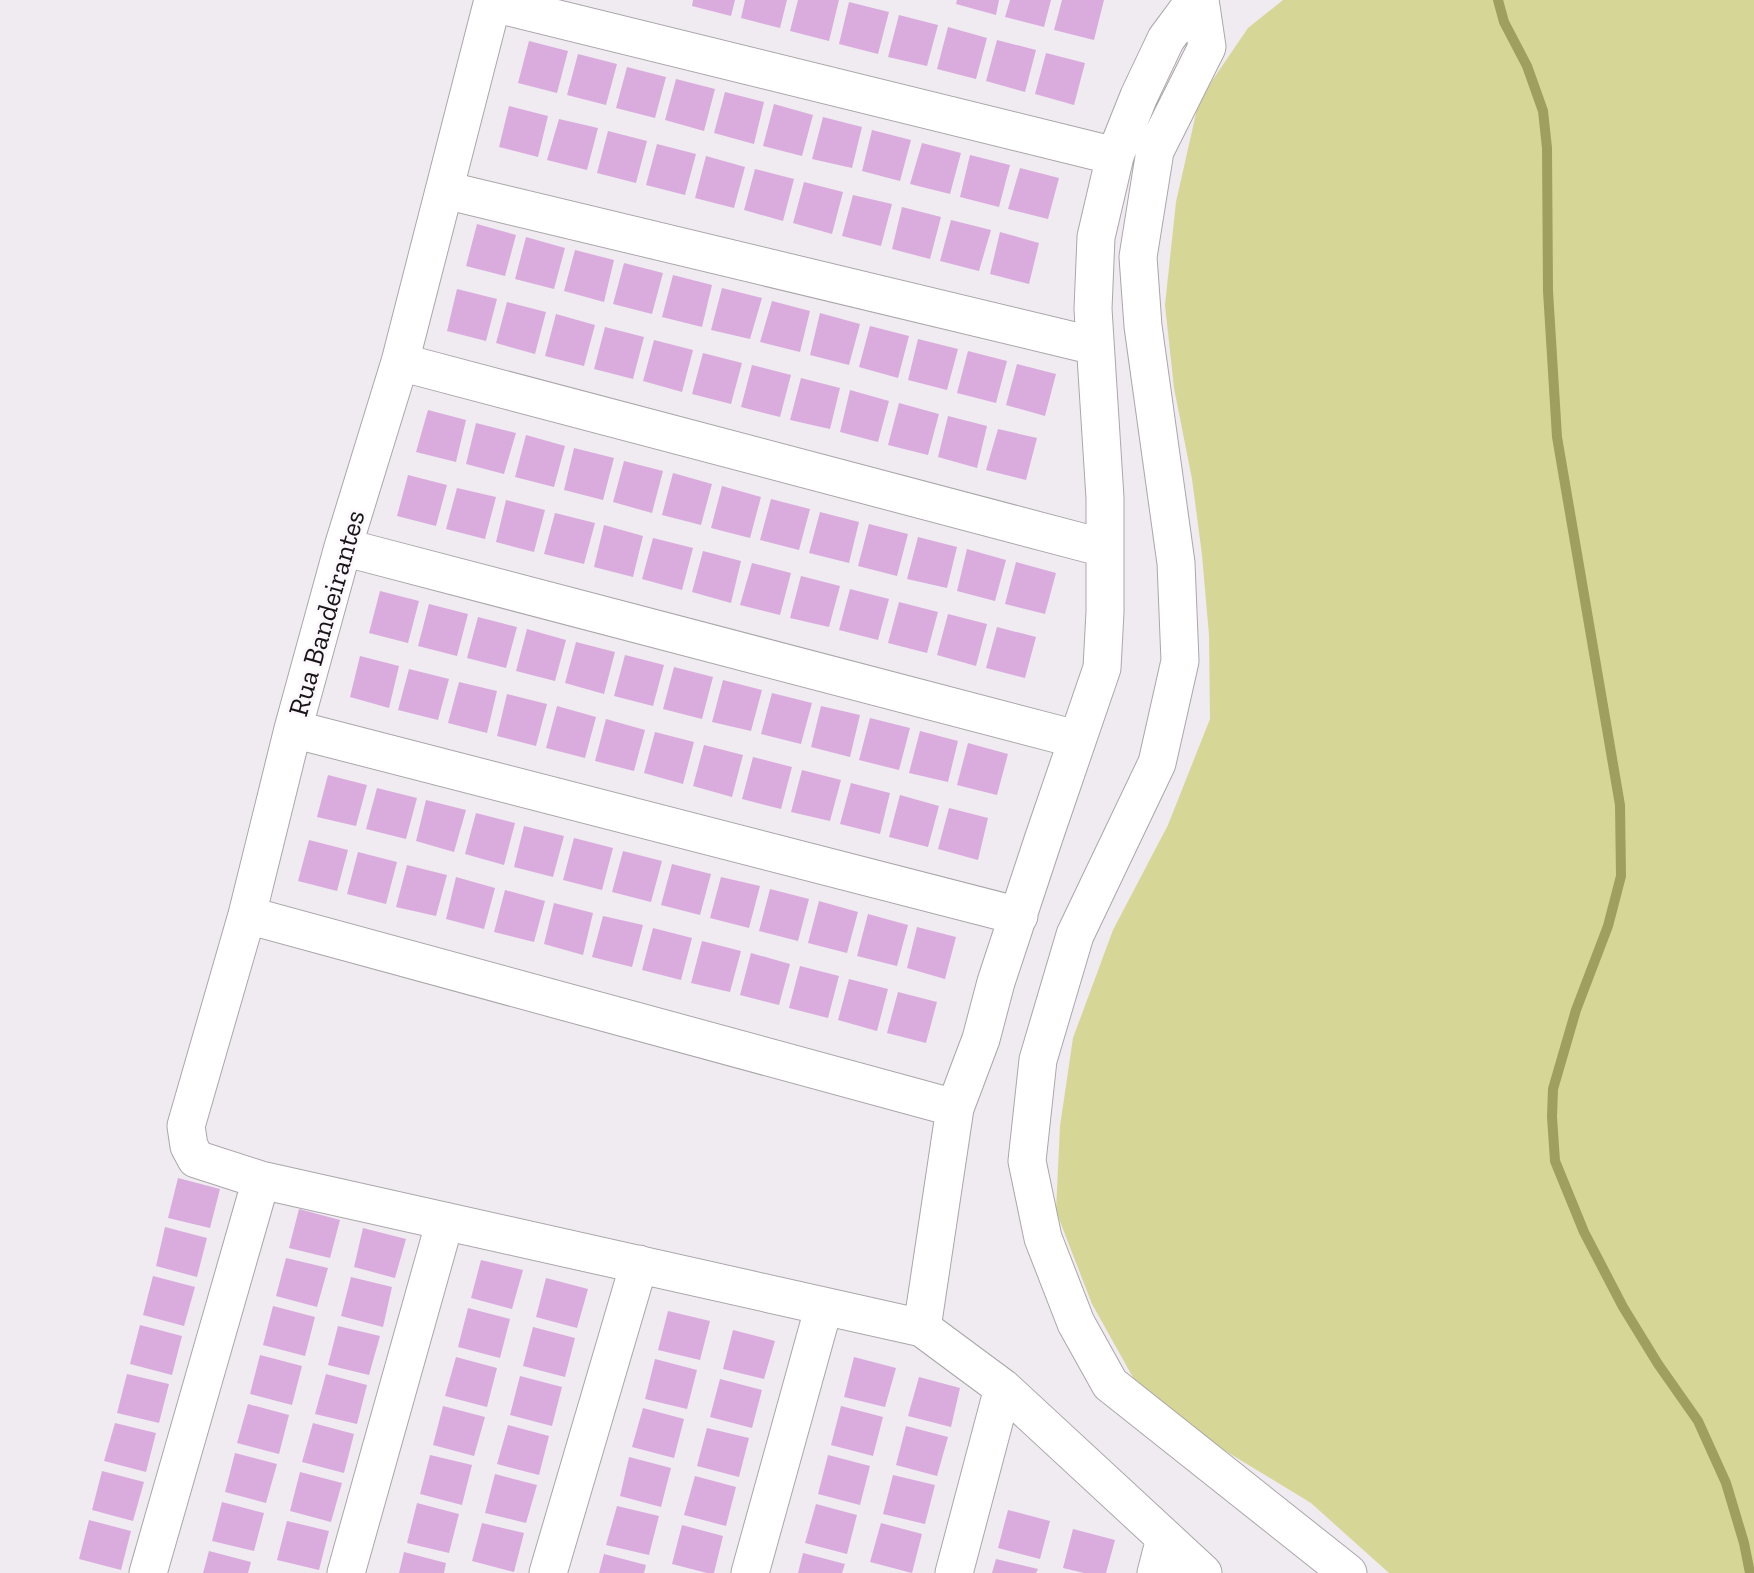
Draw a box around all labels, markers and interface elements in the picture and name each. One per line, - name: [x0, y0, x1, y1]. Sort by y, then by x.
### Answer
- street label: Rua Bandeirantes: [281, 506, 372, 720]

